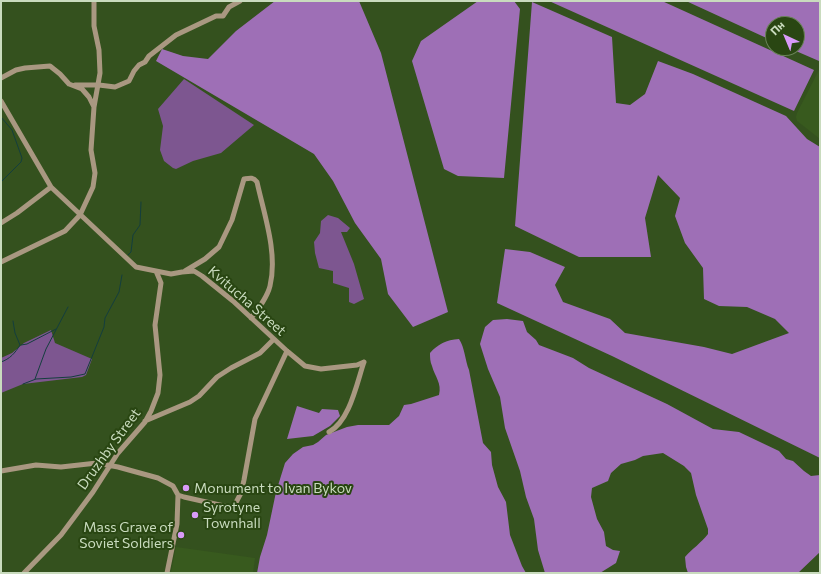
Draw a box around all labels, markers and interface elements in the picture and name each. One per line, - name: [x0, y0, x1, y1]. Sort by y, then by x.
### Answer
- north arrow: [765, 16, 805, 56]
- text: Пн: [767, 18, 787, 37]
- street label: Kvitucha Street: [205, 263, 289, 339]
- street label: Druzhby Street: [74, 405, 144, 493]
- place label: Monument to Ivan Bykov: [194, 480, 352, 496]
- marker: Monument to Ivan Bykov: [181, 483, 191, 493]
- place label: Syrotyne Townhall: [203, 499, 261, 532]
- marker: Syrotyne Townhall: [190, 510, 200, 520]
- place label: Mass Grave of Soviet Soldiers: [79, 519, 173, 552]
- marker: Mass Grave of Soviet Soldiers: [176, 530, 186, 540]

